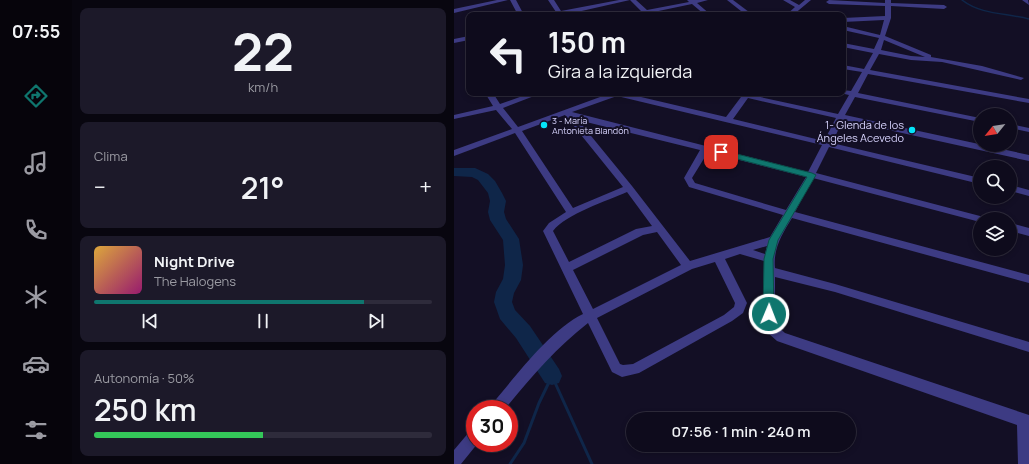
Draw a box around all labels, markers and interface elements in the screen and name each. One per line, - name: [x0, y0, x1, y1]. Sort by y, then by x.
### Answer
- text: 22: [232, 16, 294, 87]
- text: 07:55: [12, 19, 60, 43]
- text: 150 m: [548, 23, 626, 61]
- icon: left: [482, 28, 534, 80]
- text: Gira a la izquierda: [548, 59, 692, 83]
- text: km/h: [248, 78, 278, 96]
- icon: directions: [22, 82, 50, 110]
- north arrow: [973, 108, 1017, 152]
- map controls: [973, 108, 1017, 256]
- place label: 3 - María Antonieta Blandón: [552, 114, 629, 137]
- place label: 1- Glenda de los Ángeles Acevedo: [817, 117, 904, 145]
- marker: 3 - María Antonieta Blandón: [539, 120, 549, 130]
- marker: 1- Glenda de los Ángeles Acevedo: [907, 125, 917, 135]
- pin: [704, 135, 738, 169]
- icon: arrive: [710, 141, 732, 163]
- text: Clima: [94, 147, 128, 165]
- icon: music: [22, 149, 50, 177]
- button: search: [973, 160, 1017, 204]
- text: 21°: [241, 167, 284, 208]
- text: −: [94, 172, 106, 202]
- text: +: [419, 172, 432, 202]
- button: layers: [973, 212, 1017, 256]
- icon: phone: [22, 216, 50, 244]
- text: Night Drive: [154, 251, 235, 272]
- text: The Halogens: [154, 272, 236, 290]
- icon: climate: [22, 283, 50, 311]
- position arrow: [748, 293, 790, 335]
- icon: previous: [139, 310, 161, 332]
- icon: pause: [252, 310, 274, 332]
- icon: next: [365, 310, 387, 332]
- icon: car: [22, 350, 50, 378]
- text: Autonomía · 50%: [94, 369, 195, 387]
- text: 250 km: [94, 389, 197, 430]
- speed limit sign: 30: [466, 400, 518, 452]
- icon: filters: [22, 416, 50, 444]
- text: 07:56 · 1 min · 240 m: [671, 421, 811, 442]

